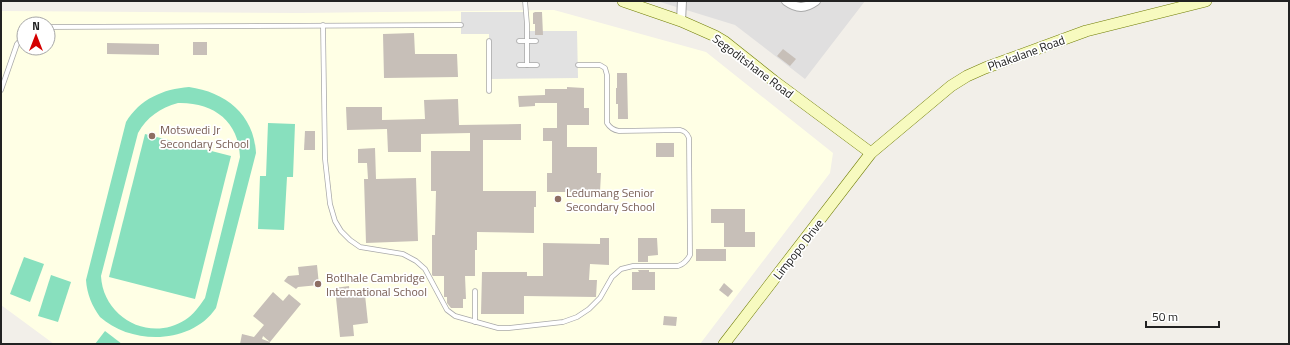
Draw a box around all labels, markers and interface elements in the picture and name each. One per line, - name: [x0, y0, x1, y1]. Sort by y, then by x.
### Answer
- north arrow: [16, 16, 56, 56]
- text: N: [32, 18, 40, 34]
- street label: Segoditshane Road: [708, 29, 798, 103]
- street label: Phakalane Road: [985, 30, 1067, 76]
- place label: Motswedi Jr Secondary School: [160, 120, 249, 153]
- marker: Motswedi Jr Secondary School: [147, 131, 157, 141]
- place label: Ledumang Senior Secondary School: [566, 183, 655, 216]
- marker: Ledumang Senior Secondary School: [553, 194, 563, 204]
- street label: Limpopo Drive: [768, 215, 828, 283]
- place label: Botlhale Cambridge International School: [326, 268, 427, 301]
- marker: Botlhale Cambridge International School: [313, 279, 323, 289]
- scale bar: [1146, 303, 1219, 329]
- text: 50 m: [1152, 307, 1178, 326]

